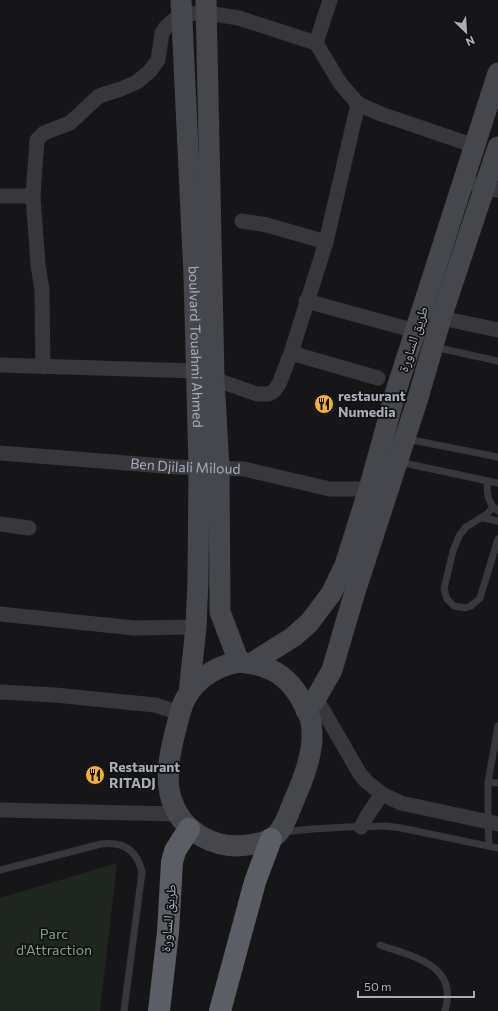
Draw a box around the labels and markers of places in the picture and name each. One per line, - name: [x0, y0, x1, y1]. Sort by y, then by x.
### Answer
- place label: restaurant Numedia: [338, 387, 406, 420]
- restaurant icon: restaurant Numedia: [313, 393, 335, 415]
- place label: Restaurant RITADJ: [109, 758, 180, 791]
- restaurant icon: Restaurant RITADJ: [84, 764, 106, 786]

